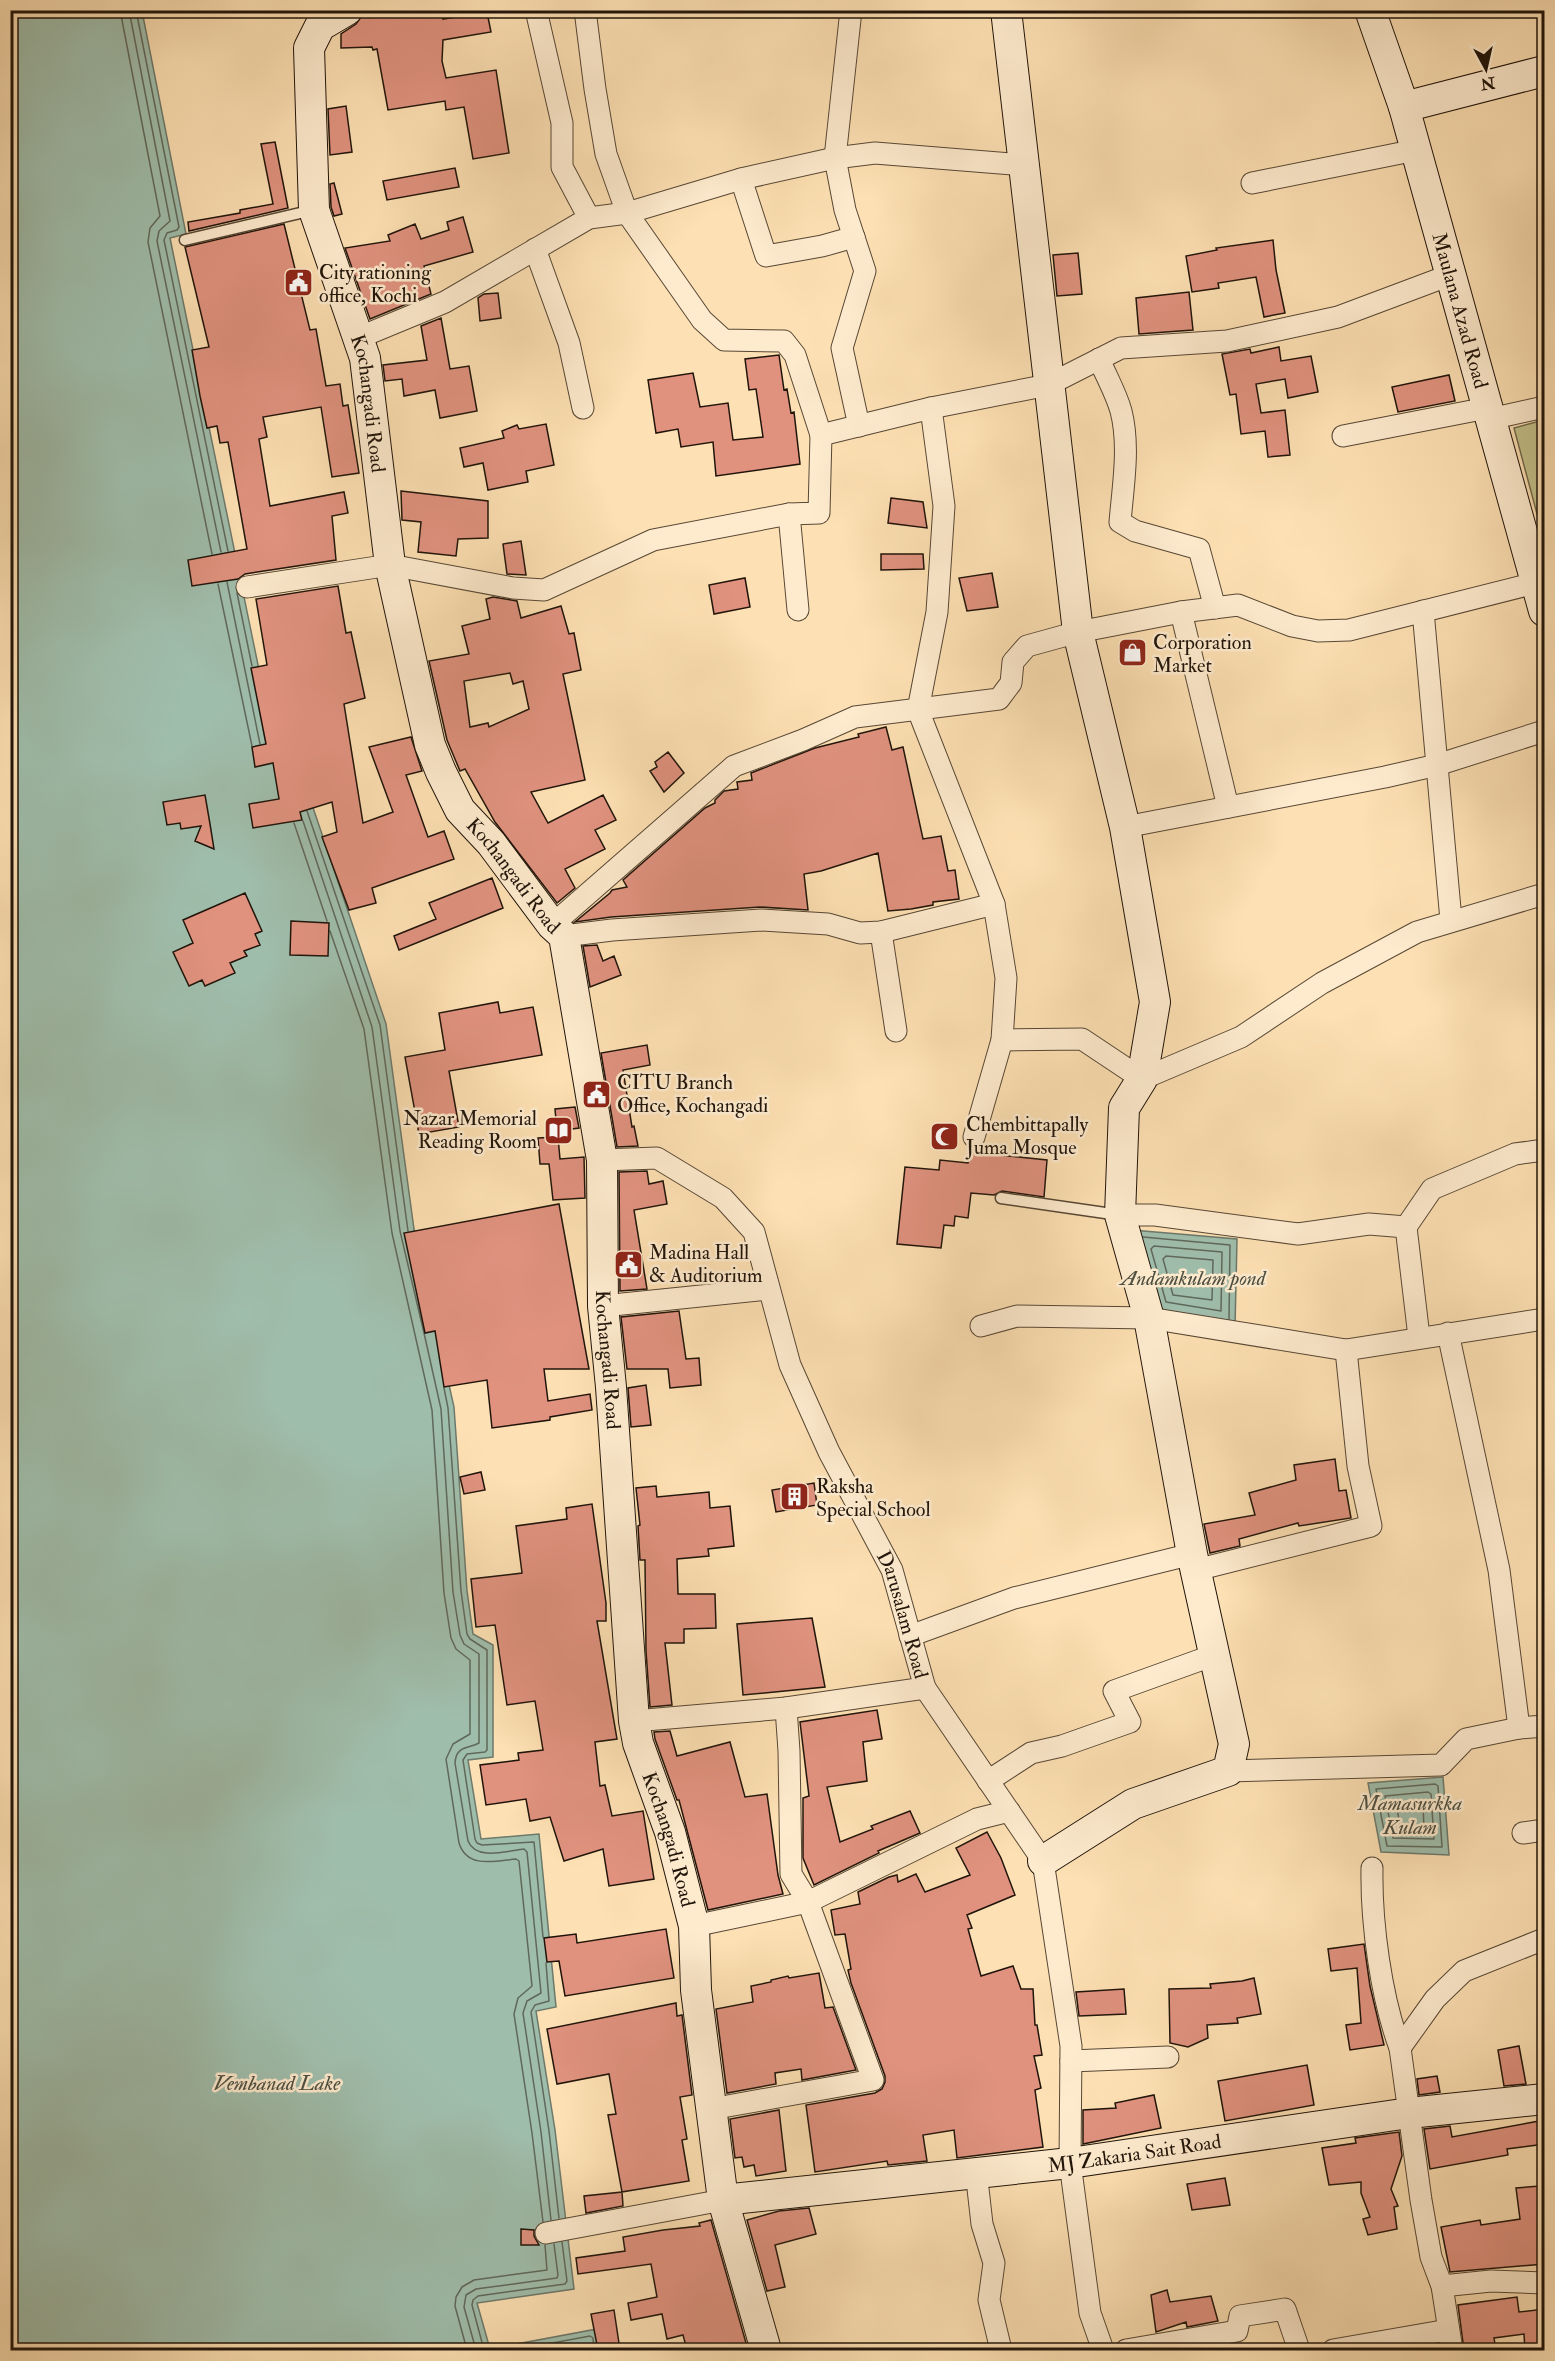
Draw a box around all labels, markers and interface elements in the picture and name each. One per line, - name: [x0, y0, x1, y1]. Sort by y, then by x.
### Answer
- north arrow: [1456, 39, 1516, 99]
- text: N: [1479, 72, 1497, 94]
- street label: Maulana Azad Road: [1427, 230, 1494, 391]
- place label: City rationing office, Kochi: [319, 260, 432, 308]
- public building icon: City rationing office, Kochi: [282, 267, 314, 299]
- street label: Kochangadi Road: [345, 331, 391, 474]
- place label: Corporation Market: [1153, 630, 1252, 678]
- shop icon: Corporation Market: [1116, 637, 1148, 669]
- street label: Kochangadi Road: [461, 813, 566, 940]
- place label: CITU Branch Office, Kochangadi: [617, 1070, 768, 1118]
- public building icon: CITU Branch Office, Kochangadi: [580, 1078, 612, 1110]
- place label: Nazar Memorial Reading Room: [403, 1106, 537, 1154]
- place label: Chembittapally Juma Mosque: [965, 1112, 1090, 1160]
- library icon: Nazar Memorial Reading Room: [542, 1114, 574, 1146]
- mosque icon: Chembittapally Juma Mosque: [929, 1120, 961, 1152]
- place label: Madina Hall & Auditorium: [649, 1240, 763, 1288]
- public building icon: Madina Hall & Auditorium: [612, 1248, 644, 1280]
- water label: Andamkulam pond: [1118, 1265, 1267, 1292]
- street label: Kochangadi Road: [590, 1290, 626, 1430]
- place label: Raksha Special School: [816, 1474, 931, 1523]
- building icon: Raksha Special School: [779, 1481, 811, 1513]
- street label: Darusalam Road: [871, 1546, 934, 1682]
- street label: Kochangadi Road: [636, 1769, 701, 1910]
- water label: Mamasurkka Kulam: [1356, 1790, 1462, 1841]
- water label: Vembanad Lake: [214, 2070, 341, 2097]
- street label: MJ Zakaria Sait Road: [1046, 2129, 1223, 2178]

